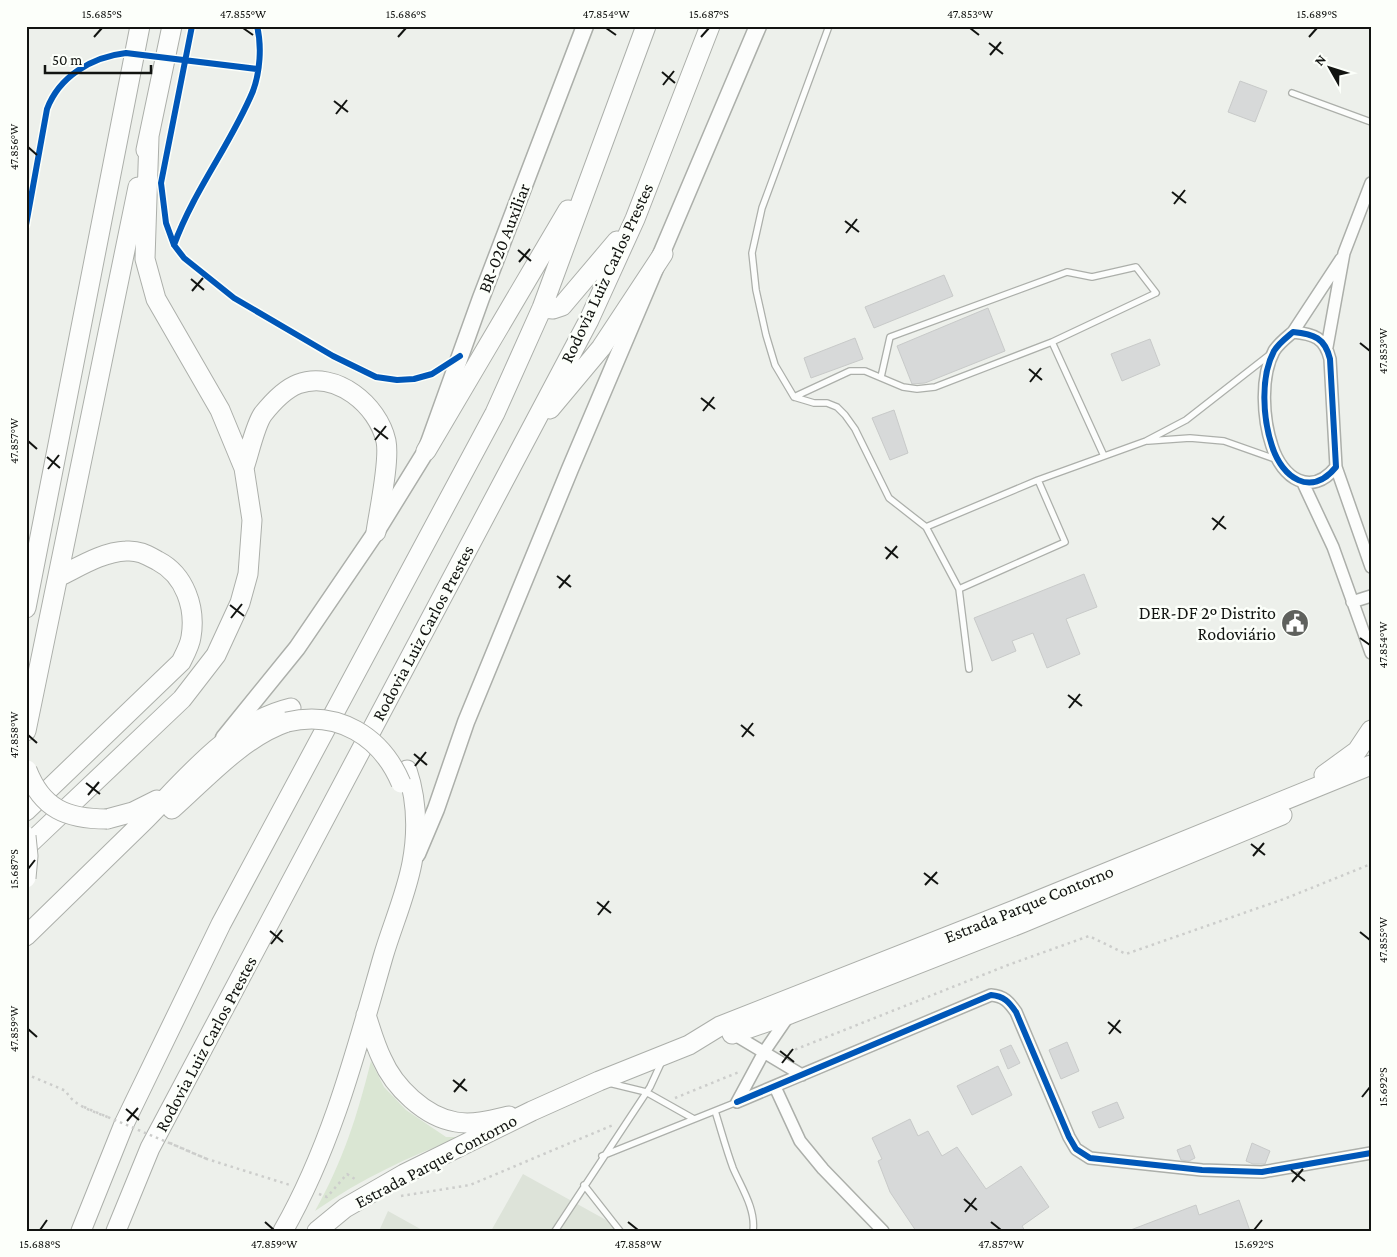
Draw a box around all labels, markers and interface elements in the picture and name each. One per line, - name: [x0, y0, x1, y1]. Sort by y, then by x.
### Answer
- text: 15.685°S: [82, 7, 122, 21]
- text: 47.855°W: [220, 7, 266, 21]
- text: 15.686°S: [386, 7, 426, 21]
- text: 47.854°W: [583, 7, 629, 21]
- text: 15.687°S: [689, 7, 729, 21]
- text: 47.853°W: [947, 7, 993, 21]
- text: 15.689°S: [1297, 7, 1338, 21]
- scale bar: [45, 42, 151, 74]
- north arrow: [1304, 42, 1354, 92]
- text: N: [1311, 51, 1329, 69]
- text: 50 m: [52, 52, 82, 68]
- text: 47.856°W: [7, 124, 21, 170]
- street label: BR-020 Auxiliar: [474, 180, 534, 295]
- street label: Rodovia Luiz Carlos Prestes: [557, 180, 657, 366]
- text: 47.853°W: [1376, 328, 1390, 374]
- text: 47.857°W: [7, 418, 21, 464]
- street label: Rodovia Luiz Carlos Prestes: [368, 542, 478, 724]
- place label: DER-DF 2º Distrito Rodoviário: [1139, 603, 1276, 644]
- public building icon: DER-DF 2º Distrito Rodoviário: [1280, 608, 1310, 638]
- text: 47.854°W: [1376, 622, 1390, 668]
- text: 47.858°W: [7, 711, 21, 759]
- text: 15.687°S: [7, 849, 21, 889]
- street label: Estrada Parque Contorno: [942, 861, 1116, 947]
- text: 47.855°W: [1376, 917, 1390, 963]
- street label: Rodovia Luiz Carlos Prestes: [151, 953, 261, 1135]
- text: 47.859°W: [7, 1006, 21, 1052]
- text: 15.692°S: [1376, 1067, 1390, 1107]
- street label: Estrada Parque Contorno: [352, 1110, 520, 1212]
- text: 15.688°S: [20, 1237, 61, 1251]
- text: 47.859°W: [251, 1237, 297, 1251]
- text: 47.858°W: [614, 1237, 662, 1251]
- text: 47.857°W: [978, 1237, 1024, 1251]
- text: 15.692°S: [1234, 1237, 1274, 1251]

